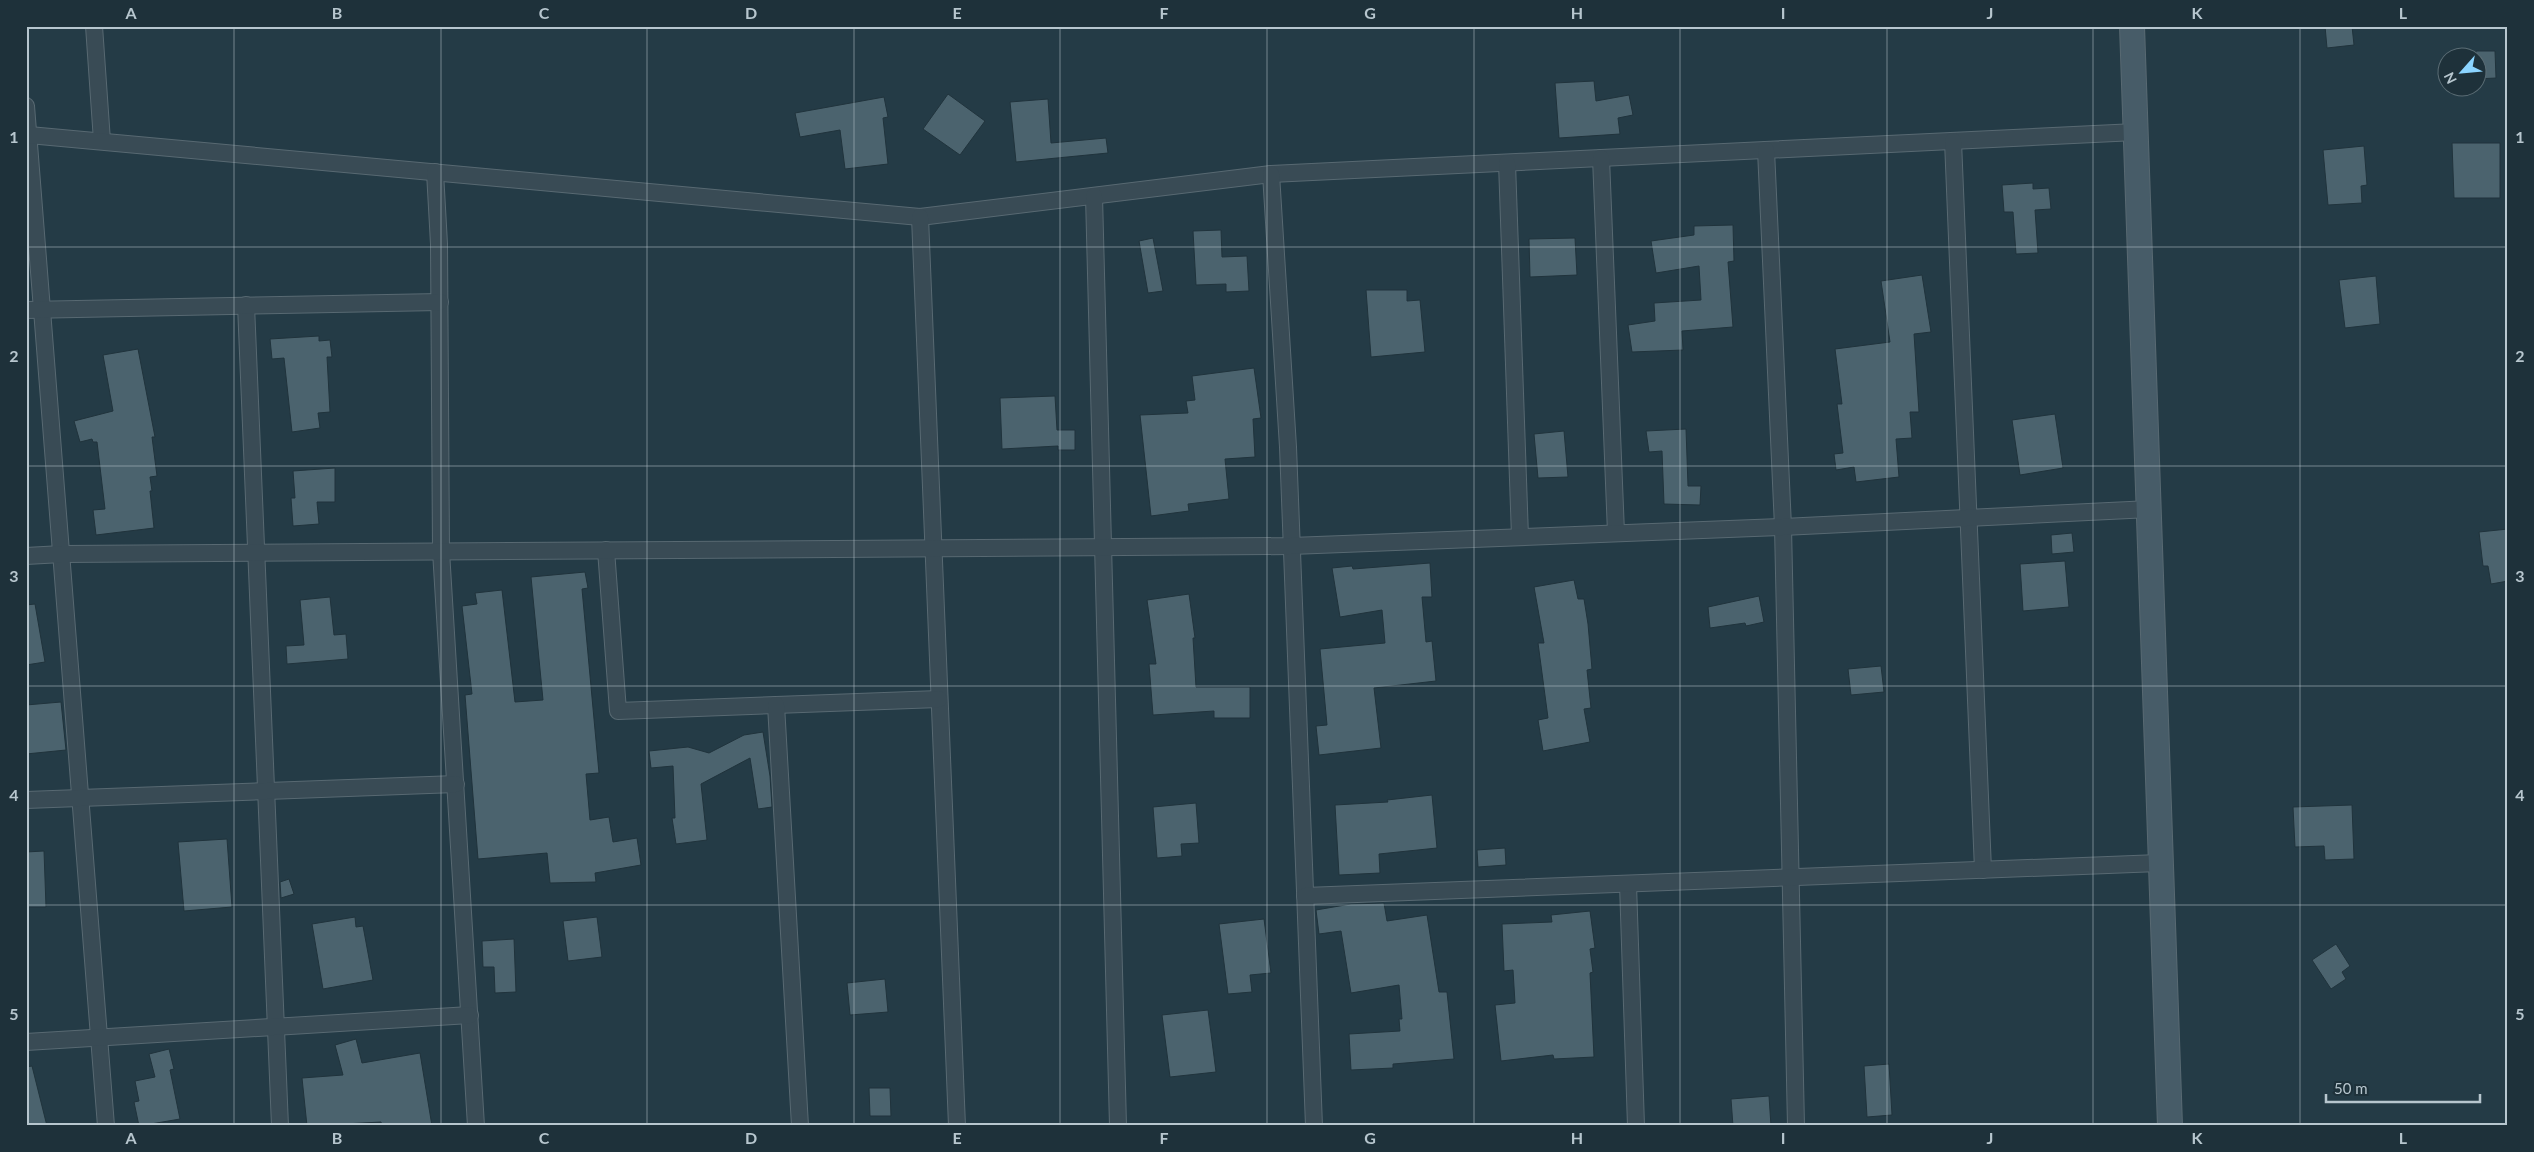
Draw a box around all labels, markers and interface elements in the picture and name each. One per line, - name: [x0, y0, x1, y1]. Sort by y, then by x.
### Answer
- text: A: [124, 3, 137, 22]
- text: B: [332, 3, 342, 22]
- text: C: [539, 3, 550, 22]
- text: D: [745, 3, 757, 22]
- text: E: [952, 3, 962, 22]
- text: F: [1159, 3, 1169, 22]
- text: G: [1364, 3, 1376, 22]
- text: H: [1571, 3, 1583, 22]
- text: I: [1781, 3, 1785, 22]
- text: J: [1987, 3, 1993, 22]
- text: K: [2192, 3, 2204, 22]
- text: L: [2399, 3, 2408, 22]
- north arrow: [2436, 48, 2486, 98]
- text: N: [2440, 69, 2460, 87]
- text: 1: [9, 127, 19, 146]
- text: 1: [2515, 127, 2525, 146]
- text: 2: [9, 346, 19, 365]
- text: 2: [2515, 346, 2525, 365]
- text: 3: [9, 566, 19, 585]
- text: 3: [2515, 566, 2525, 585]
- text: 4: [9, 785, 19, 804]
- text: 4: [2515, 785, 2525, 804]
- text: 5: [9, 1004, 19, 1023]
- text: 5: [2515, 1004, 2525, 1023]
- scale bar: [2326, 1072, 2480, 1104]
- text: 50 m: [2334, 1079, 2368, 1097]
- text: A: [124, 1128, 137, 1147]
- text: B: [332, 1128, 342, 1147]
- text: C: [539, 1128, 550, 1147]
- text: D: [745, 1128, 757, 1147]
- text: E: [952, 1128, 962, 1147]
- text: F: [1159, 1128, 1169, 1147]
- text: G: [1364, 1128, 1376, 1147]
- text: H: [1571, 1128, 1583, 1147]
- text: I: [1781, 1128, 1785, 1147]
- text: J: [1987, 1128, 1993, 1147]
- text: K: [2192, 1128, 2204, 1147]
- text: L: [2399, 1128, 2408, 1147]

